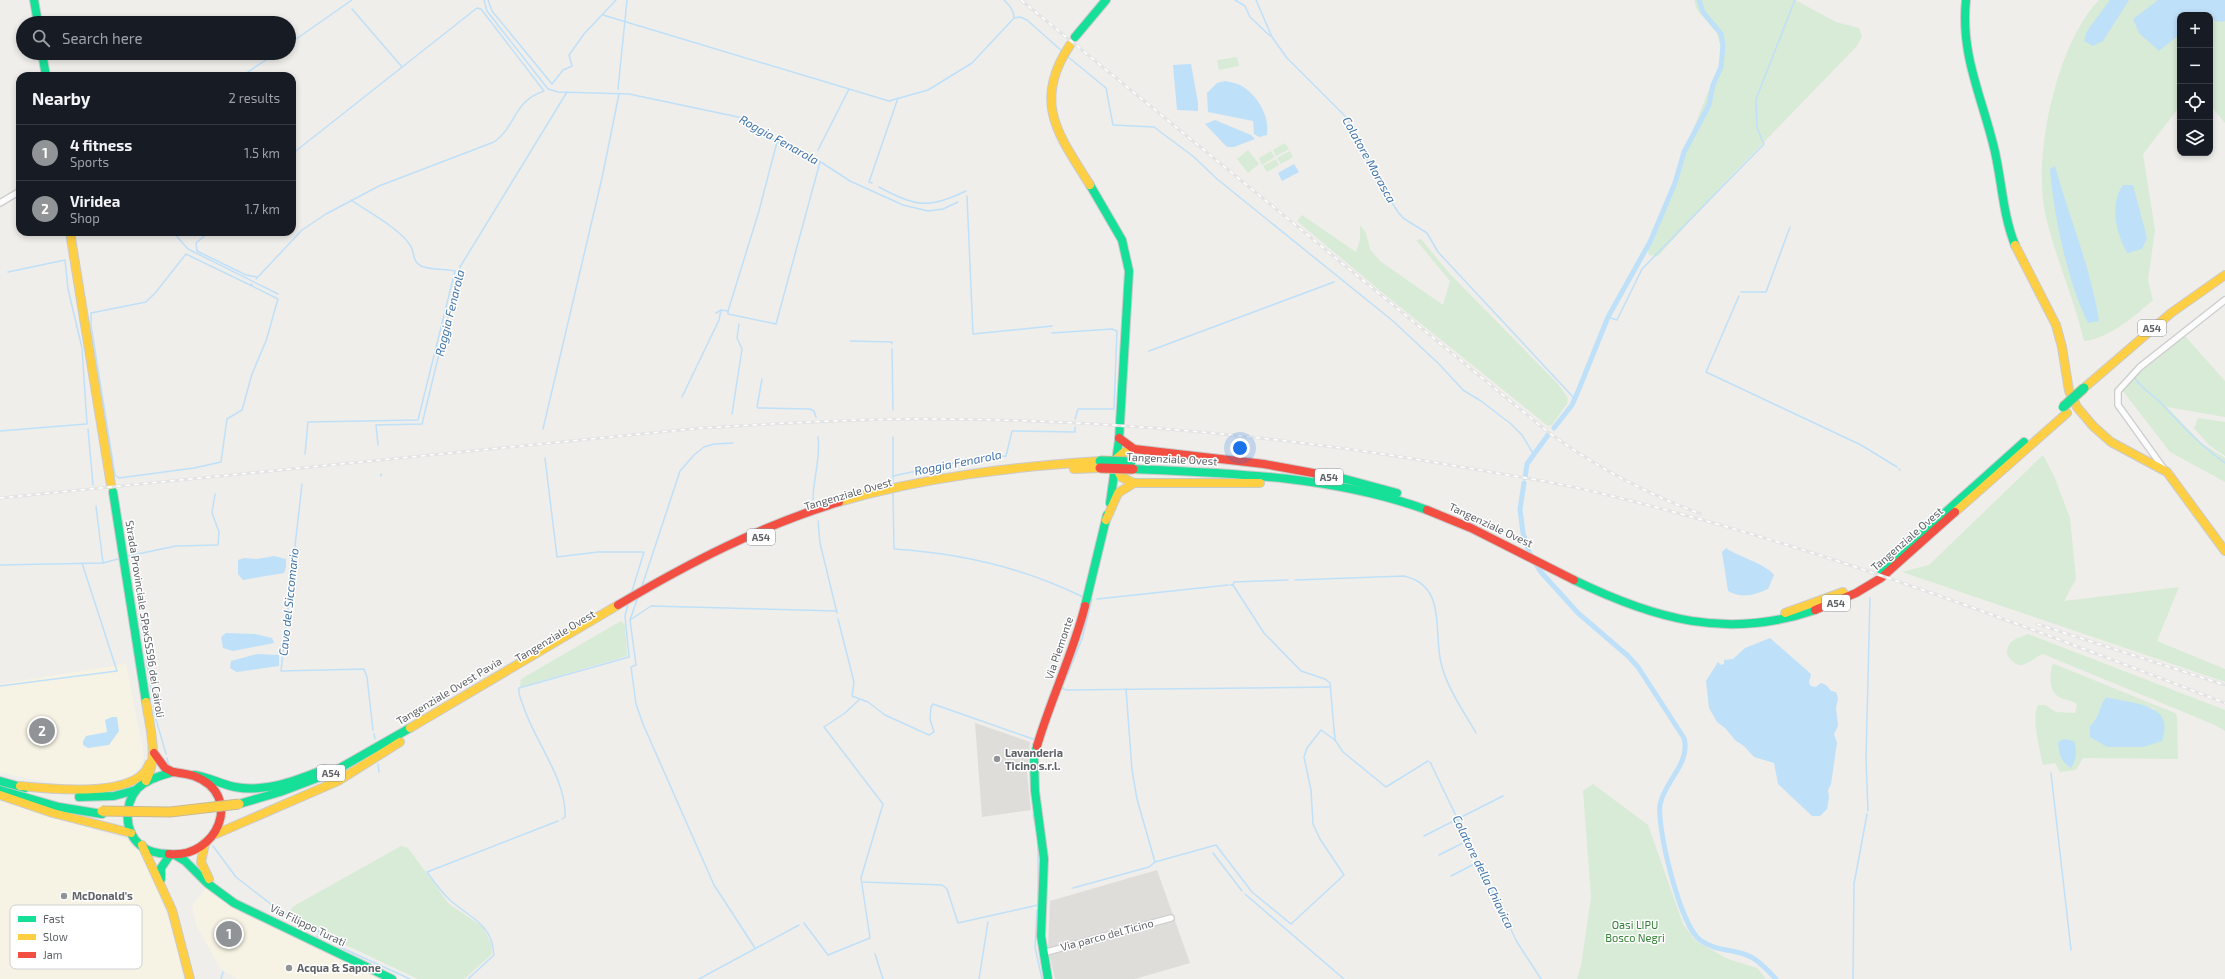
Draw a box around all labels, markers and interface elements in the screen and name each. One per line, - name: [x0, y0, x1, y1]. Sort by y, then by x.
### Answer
- map controls: [2177, 12, 2213, 156]
- button: +: [2177, 12, 2213, 48]
- search box: [16, 16, 296, 60]
- icon: search: [30, 27, 52, 49]
- text: Search here: [62, 29, 143, 47]
- button: −: [2177, 48, 2213, 84]
- button: locate: [2177, 84, 2213, 120]
- text: Nearby: [32, 88, 90, 108]
- text: 2 results: [228, 90, 280, 106]
- water label: Roggia Fenarola: [737, 111, 822, 167]
- water label: Colatore Morasca: [1340, 114, 1399, 205]
- button: layers: [2177, 120, 2213, 156]
- text: 4 fitness: [70, 136, 132, 154]
- text: 1: [42, 145, 48, 161]
- text: 1.5 km: [244, 145, 280, 161]
- text: Sports: [70, 154, 109, 170]
- text: Viridea: [70, 192, 120, 210]
- text: 2: [41, 201, 49, 217]
- text: 1.7 km: [245, 201, 280, 217]
- text: Shop: [70, 210, 100, 226]
- water label: Roggia Fenarola: [431, 268, 467, 358]
- road number: A54: [2138, 320, 2166, 336]
- your location: [1230, 438, 1250, 458]
- water label: Roggia Fenarola: [913, 447, 1003, 477]
- street label: Tangenziale Ovest: [1126, 450, 1218, 467]
- road number: A54: [1315, 469, 1343, 485]
- street label: Tangenziale Ovest: [802, 475, 893, 512]
- street label: Tangenziale Ovest: [1447, 499, 1535, 550]
- street label: Tangenziale Ovest: [1868, 504, 1945, 573]
- street label: Strada Provinciale SPexSS596 dei Cairoli: [123, 519, 168, 719]
- road number: A54: [747, 529, 775, 545]
- water label: Cavo del Siccomario: [275, 547, 301, 656]
- road number: A54: [1822, 595, 1850, 611]
- street label: Tangenziale Ovest: [512, 607, 597, 665]
- street label: Via Piemonte: [1042, 615, 1075, 681]
- street label: Tangenziale Ovest Pavia: [394, 654, 504, 727]
- pin: 2: [29, 716, 55, 746]
- place label: Lavanderia Ticino s.r.l.: [1005, 746, 1063, 772]
- marker: Lavanderia Ticino s.r.l.: [992, 754, 1002, 764]
- road number: A54: [317, 765, 345, 781]
- water label: Colatore della Chiavica: [1450, 813, 1517, 931]
- place label: McDonald's: [72, 889, 133, 902]
- marker: McDonald's: [59, 891, 69, 901]
- street label: Via Filippo Turati: [268, 901, 348, 949]
- legend: [10, 905, 142, 969]
- text: Fast: [43, 912, 65, 925]
- street label: Via parco del Ticino: [1059, 916, 1155, 953]
- park label: Oasi LIPU Bosco Negri: [1605, 918, 1665, 944]
- pin: 1: [216, 919, 242, 949]
- text: Slow: [43, 930, 68, 943]
- text: Jam: [43, 948, 62, 961]
- place label: Acqua & Sapone: [297, 961, 381, 974]
- marker: Acqua & Sapone: [284, 963, 294, 973]

